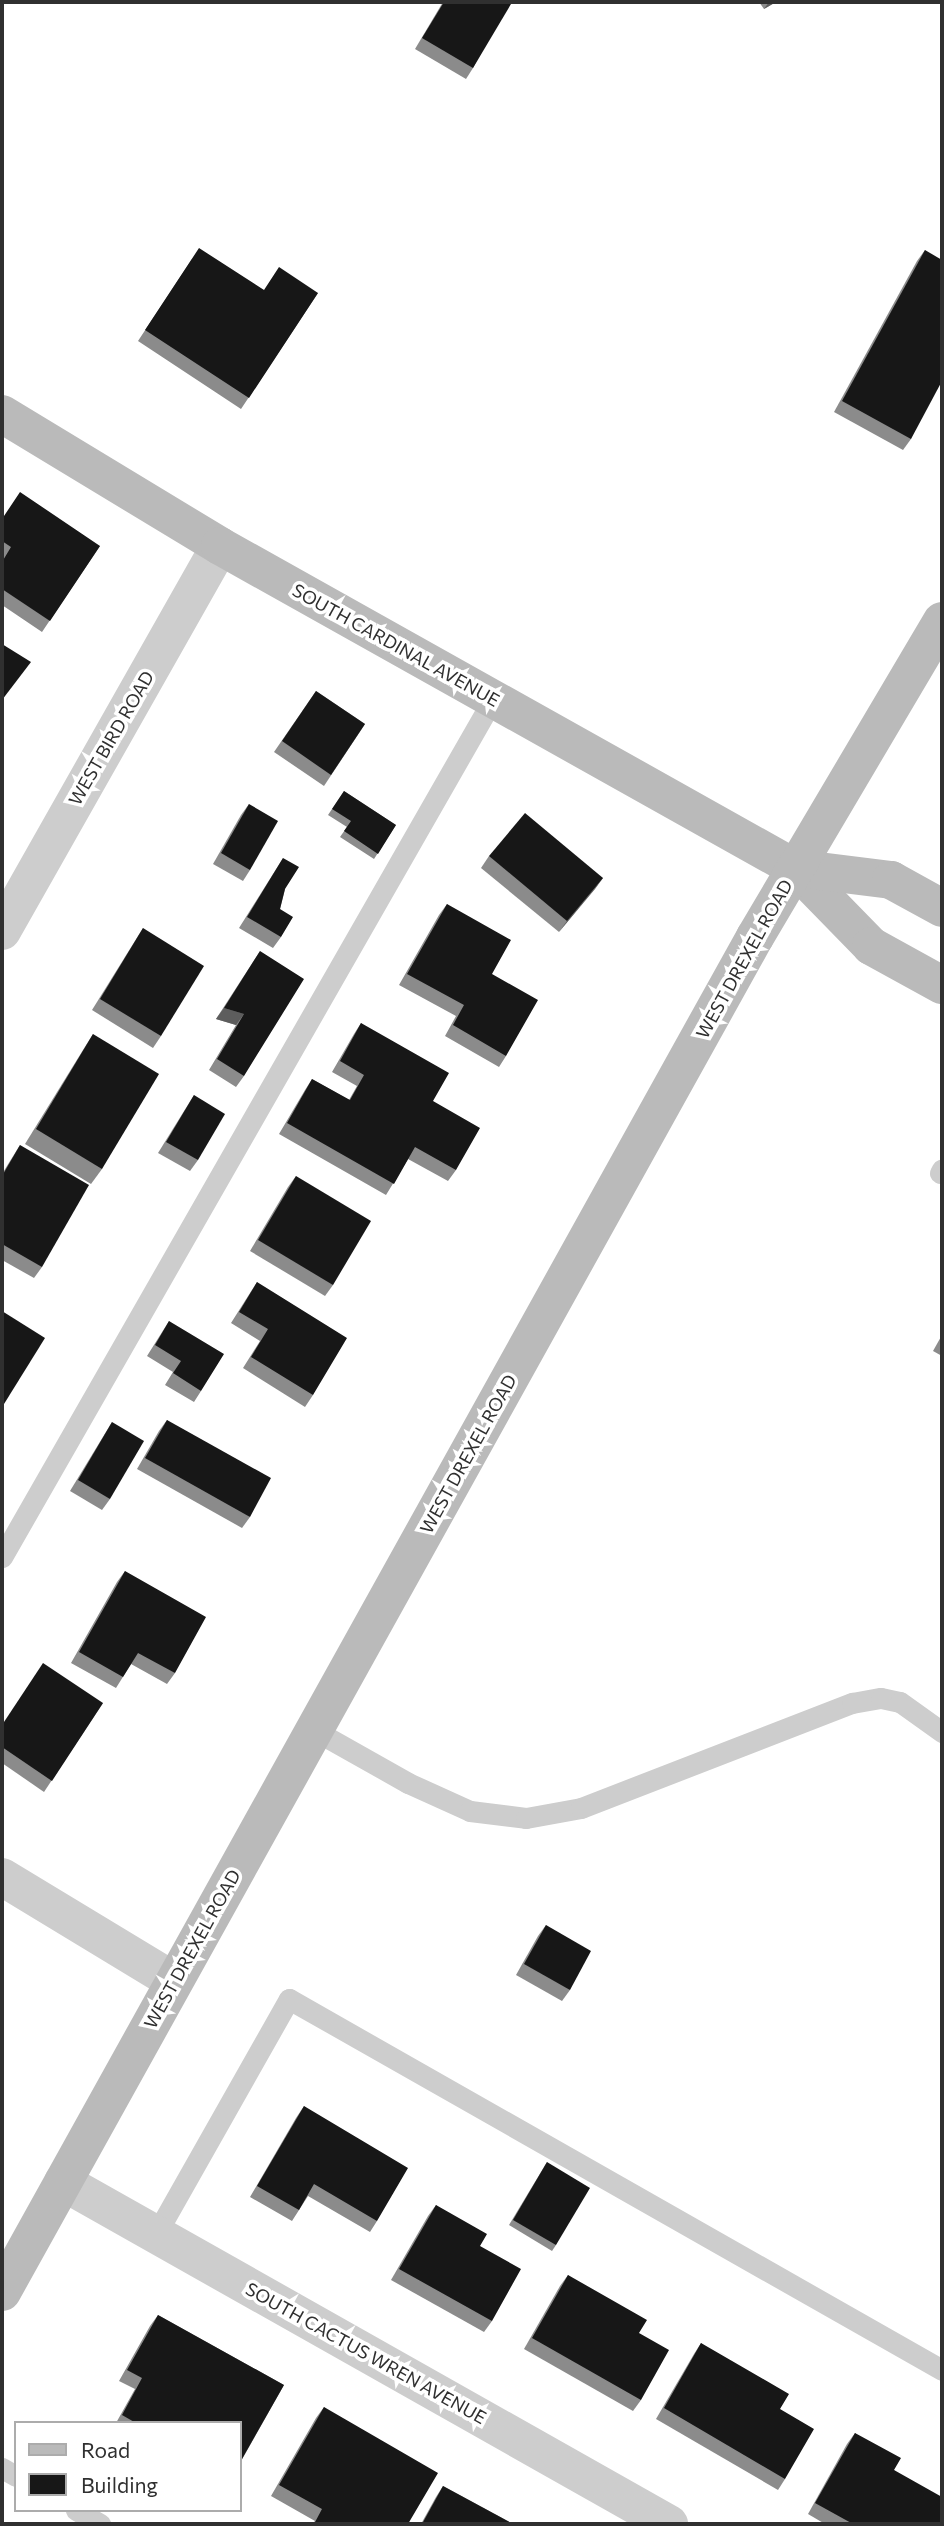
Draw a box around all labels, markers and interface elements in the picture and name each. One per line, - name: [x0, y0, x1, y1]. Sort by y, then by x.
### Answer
- street label: SOUTH CARDINAL AVENUE: [289, 579, 503, 711]
- street label: WEST BIRD ROAD: [64, 667, 158, 809]
- street label: WEST DREXEL ROAD: [691, 876, 797, 1042]
- street label: WEST DREXEL ROAD: [415, 1371, 521, 1537]
- street label: WEST DREXEL ROAD: [139, 1866, 245, 2032]
- street label: SOUTH CACTUS WREN AVENUE: [242, 2278, 490, 2428]
- legend: [14, 2421, 242, 2512]
- text: Road: [81, 2437, 130, 2462]
- text: Building: [81, 2472, 158, 2497]

